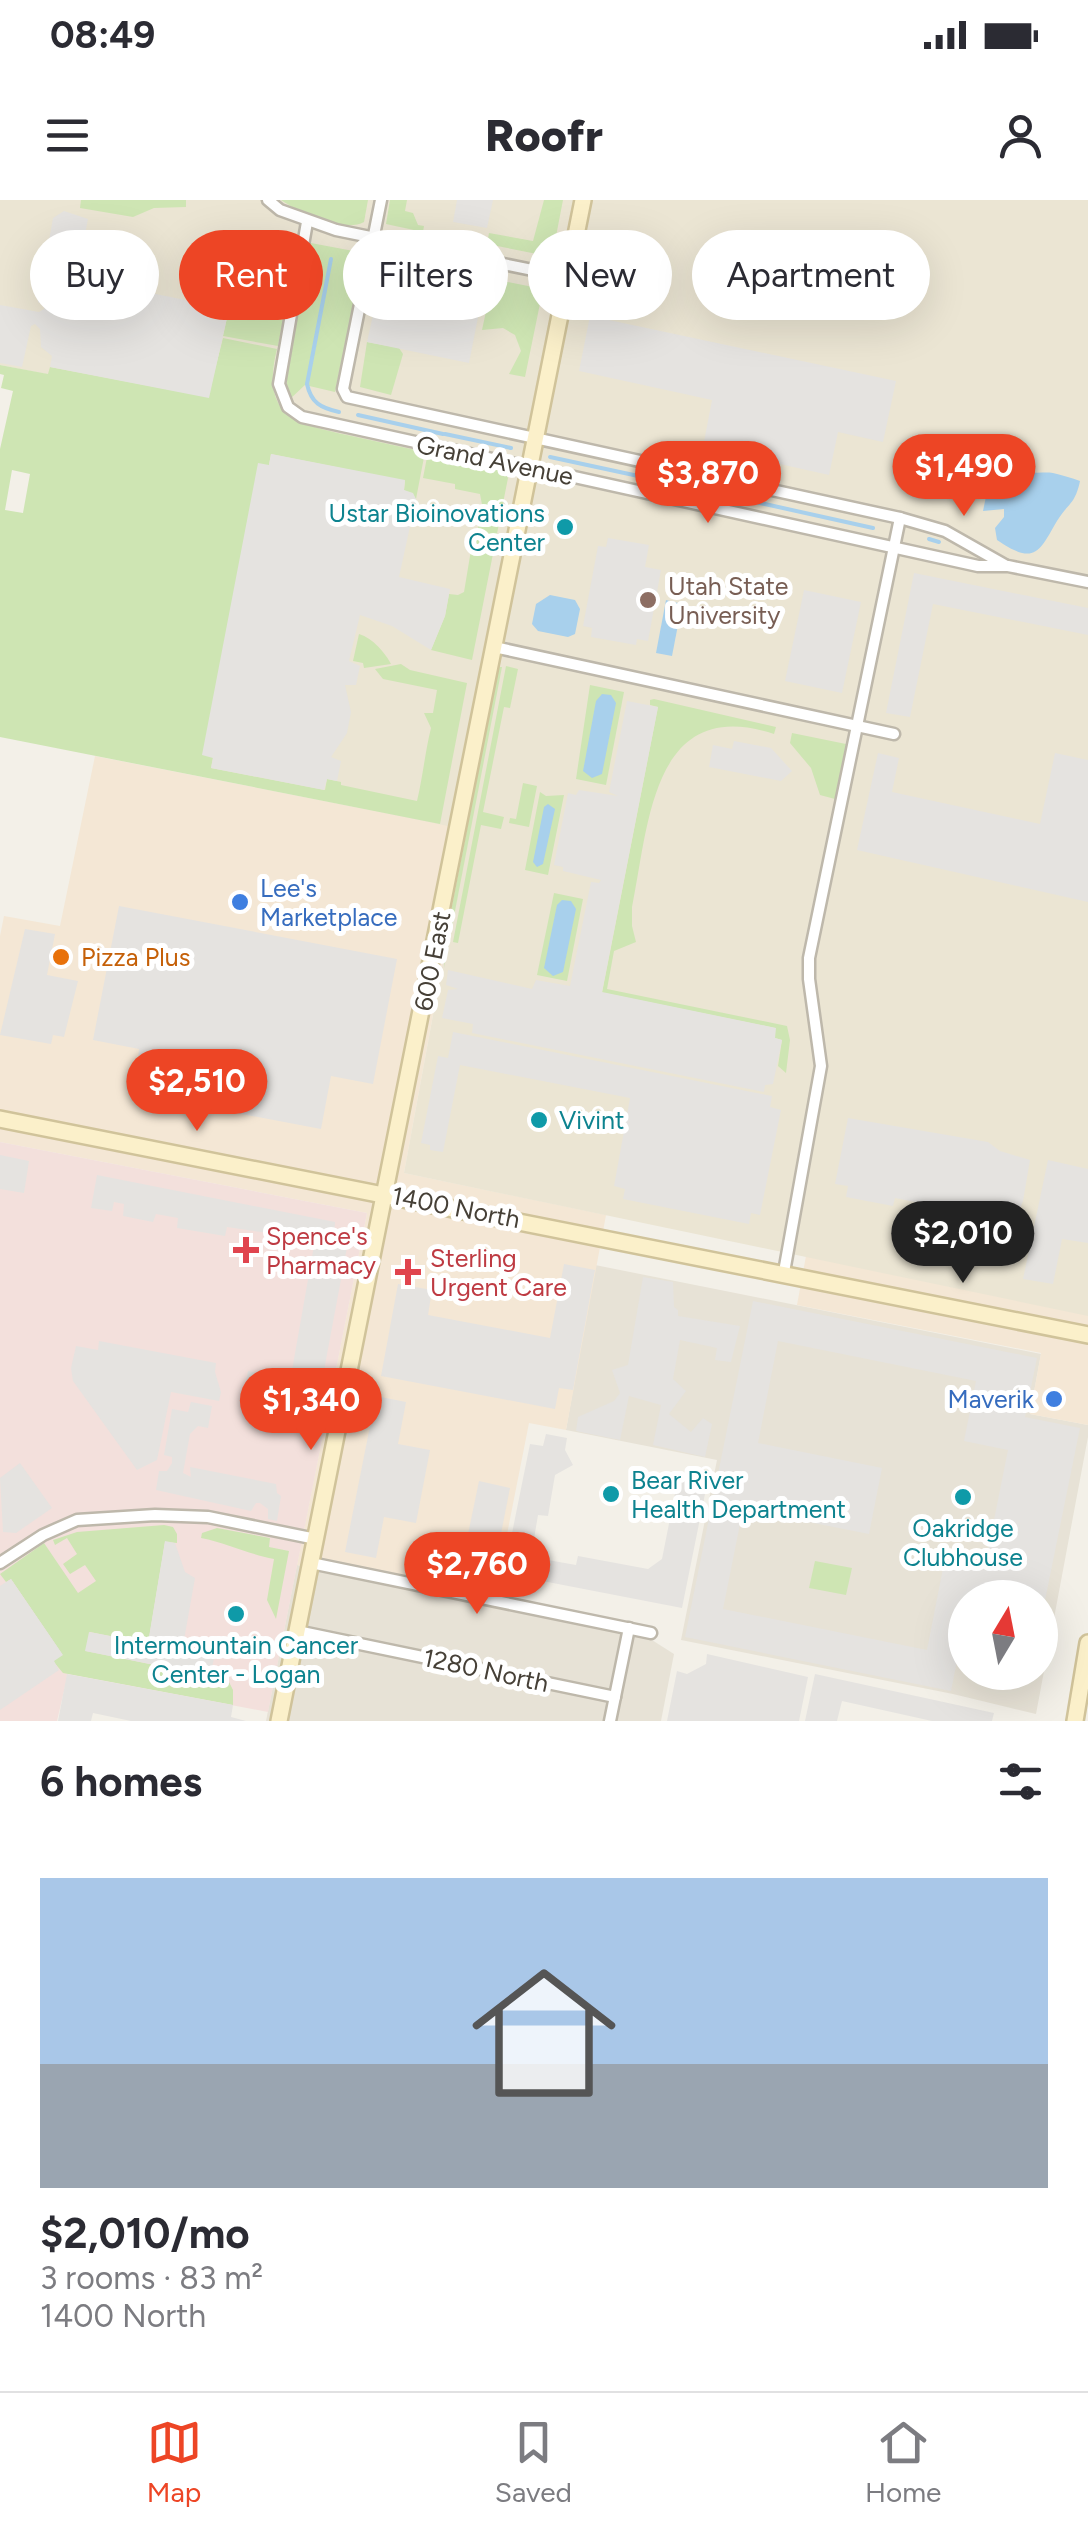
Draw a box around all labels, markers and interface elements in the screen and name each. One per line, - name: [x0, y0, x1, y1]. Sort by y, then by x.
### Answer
- text: 08:49: [50, 12, 155, 58]
- icon: menu: [40, 108, 95, 163]
- text: Roofr: [485, 108, 603, 162]
- icon: person: [993, 108, 1048, 163]
- chip: Buy: [30, 230, 159, 320]
- chip: Rent: [179, 230, 323, 320]
- chip: Filters: [343, 230, 508, 320]
- chip: New: [528, 230, 672, 320]
- chip: Apartment: [692, 230, 930, 320]
- street label: Grand Avenue: [414, 429, 576, 491]
- pin: $1,490: [883, 434, 1045, 519]
- pin: $3,870: [627, 441, 789, 526]
- text: $1,490: [914, 447, 1014, 485]
- text: $3,870: [657, 454, 759, 492]
- place label: Ustar Bioinovations Center: [329, 498, 546, 557]
- marker: Ustar Bioinovations Center: [554, 516, 576, 538]
- place label: Utah State University: [668, 571, 788, 630]
- marker: Utah State University: [637, 589, 659, 611]
- place label: Lee's Marketplace: [260, 873, 398, 932]
- marker: Lee's Marketplace: [229, 891, 251, 913]
- street label: 600 East: [408, 909, 456, 1013]
- place label: Pizza Plus: [81, 942, 190, 972]
- marker: Pizza Plus: [50, 946, 72, 968]
- pin: $2,510: [116, 1049, 278, 1134]
- text: $2,510: [148, 1062, 246, 1100]
- place label: Vivint: [559, 1105, 624, 1135]
- marker: Vivint: [528, 1109, 550, 1131]
- street label: 1400 North: [389, 1180, 523, 1234]
- pin: $2,010: [882, 1201, 1044, 1286]
- text: $2,010: [913, 1214, 1013, 1252]
- place label: Spence's Pharmacy: [266, 1221, 376, 1280]
- marker: Spence's Pharmacy: [235, 1239, 257, 1261]
- place label: Sterling Urgent Care: [430, 1243, 567, 1302]
- marker: Sterling Urgent Care: [395, 1259, 421, 1285]
- pin: $1,340: [230, 1368, 392, 1453]
- text: $1,340: [262, 1381, 360, 1419]
- place label: Maverik: [948, 1384, 1035, 1414]
- marker: Maverik: [1043, 1388, 1065, 1410]
- place label: Bear River Health Department: [631, 1465, 846, 1524]
- marker: Bear River Health Department: [600, 1483, 622, 1505]
- marker: Oakridge Clubhouse: [952, 1486, 974, 1508]
- place label: Oakridge Clubhouse: [903, 1513, 1023, 1572]
- pin: $2,760: [396, 1532, 558, 1617]
- text: $2,760: [426, 1545, 528, 1583]
- north arrow: [948, 1580, 1058, 1690]
- map controls: [948, 1580, 1058, 1690]
- marker: Intermountain Cancer Center - Logan: [225, 1603, 247, 1625]
- place label: Intermountain Cancer Center - Logan: [114, 1630, 359, 1689]
- street label: 1280 North: [420, 1642, 552, 1698]
- icon: filters: [993, 1754, 1048, 1809]
- text: 6 homes: [40, 1756, 202, 1807]
- icon: home: [454, 1943, 634, 2123]
- text: $2,010/mo: [40, 2208, 250, 2259]
- text: 3 rooms · 83 m²: [40, 2259, 263, 2297]
- text: 1400 North: [40, 2297, 206, 2335]
- tab: Map: [147, 2415, 202, 2509]
- tab: Saved: [495, 2415, 572, 2509]
- tab: Home: [865, 2415, 941, 2509]

